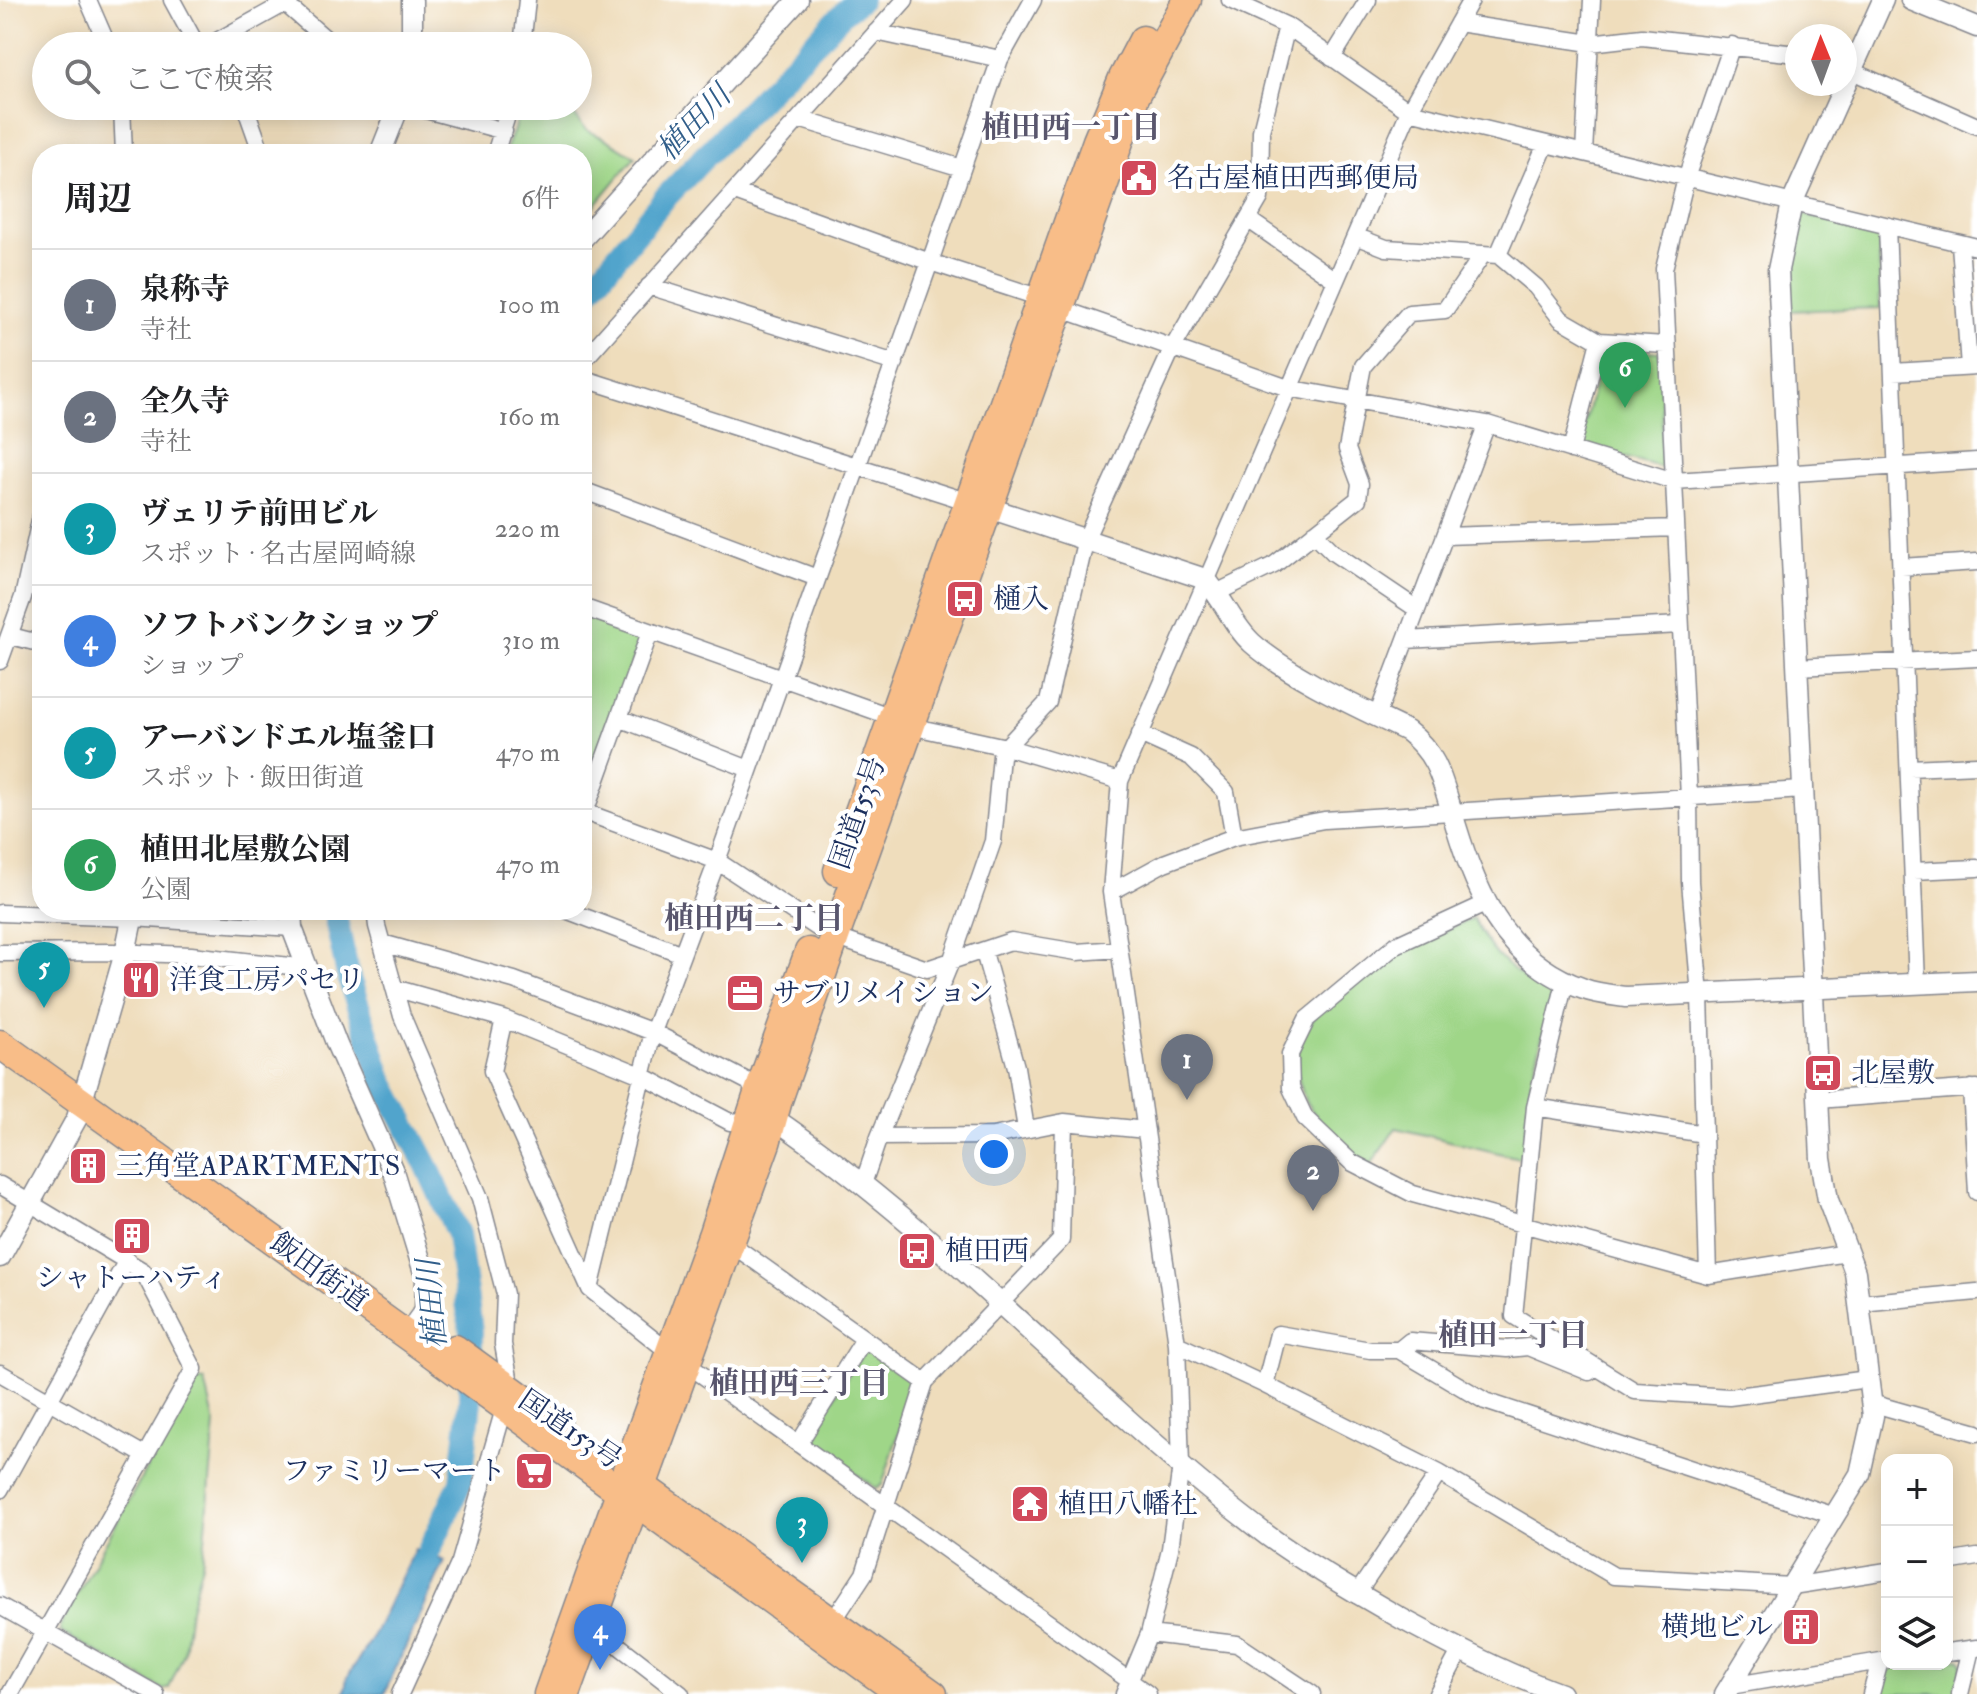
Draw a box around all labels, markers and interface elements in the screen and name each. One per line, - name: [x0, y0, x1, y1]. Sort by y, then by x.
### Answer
- north arrow: [1785, 24, 1857, 96]
- search box: [32, 32, 592, 120]
- icon: search: [60, 54, 104, 98]
- text: ここで検索: [124, 61, 274, 98]
- water label: 植田川: [649, 76, 741, 168]
- district label: 植田西一丁目: [981, 109, 1161, 146]
- public building icon: 名古屋植田西郵便局: [1118, 157, 1160, 199]
- place label: 名古屋植田西郵便局: [1167, 161, 1419, 196]
- text: 周辺: [64, 178, 132, 221]
- text: 6件: [521, 183, 560, 215]
- text: 泉称寺: [140, 271, 230, 308]
- text: 1: [85, 289, 95, 321]
- text: 100 m: [499, 289, 560, 321]
- text: 寺社: [140, 314, 192, 346]
- pin: 6: [1599, 342, 1651, 408]
- text: 全久寺: [140, 383, 230, 420]
- text: 2: [83, 401, 97, 433]
- text: 160 m: [499, 401, 560, 433]
- text: 寺社: [140, 426, 192, 458]
- text: ヴェリテ前田ビル: [140, 495, 378, 532]
- text: 3: [85, 513, 95, 545]
- text: 220 m: [495, 513, 560, 545]
- text: スポット · 名古屋岡崎線: [140, 538, 416, 570]
- bus stop icon: 樋入: [944, 578, 986, 620]
- place label: 樋入: [993, 582, 1049, 617]
- text: ソフトバンクショップ: [140, 607, 438, 644]
- text: 4: [83, 625, 97, 657]
- text: 310 m: [502, 625, 560, 657]
- text: ショップ: [140, 650, 243, 682]
- text: アーバンドエル塩釜口: [140, 719, 436, 756]
- text: 5: [84, 737, 96, 769]
- text: 470 m: [496, 737, 560, 769]
- street label: 国道153号: [822, 752, 894, 874]
- text: スポット · 飯田街道: [140, 762, 364, 794]
- text: 植田北屋敷公園: [140, 831, 350, 868]
- text: 6: [83, 849, 97, 881]
- text: 470 m: [496, 849, 560, 881]
- text: 公園: [140, 874, 192, 906]
- district label: 植田西二丁目: [664, 900, 844, 937]
- pin: 5: [18, 942, 70, 1008]
- restaurant icon: 洋食工房パセリ: [120, 959, 162, 1001]
- place label: 洋食工房パセリ: [169, 963, 365, 998]
- office icon: サブリメイション: [724, 972, 766, 1014]
- place label: サブリメイション: [773, 976, 994, 1011]
- pin: 1: [1161, 1034, 1213, 1100]
- bus stop icon: 北屋敷: [1802, 1052, 1844, 1094]
- place label: 北屋敷: [1851, 1056, 1935, 1091]
- your location: [974, 1134, 1014, 1174]
- building icon: 三角堂APARTMENTS: [67, 1145, 109, 1187]
- pin: 2: [1287, 1145, 1339, 1211]
- place label: 三角堂APARTMENTS: [116, 1149, 400, 1184]
- building icon: シャトーハティ: [111, 1215, 153, 1257]
- street label: 飯田街道: [263, 1225, 375, 1319]
- bus stop icon: 植田西: [896, 1230, 938, 1272]
- place label: 植田西: [945, 1234, 1029, 1269]
- water label: 植田川: [409, 1255, 454, 1350]
- place label: シャトーハティ: [36, 1261, 228, 1296]
- district label: 植田一丁目: [1438, 1317, 1588, 1354]
- district label: 植田西三丁目: [709, 1365, 889, 1402]
- street label: 国道153号: [512, 1383, 628, 1477]
- supermarket icon: ファミリーマート: [513, 1450, 555, 1492]
- place label: ファミリーマート: [283, 1454, 506, 1489]
- map controls: [1881, 1454, 1953, 1670]
- button: +: [1881, 1454, 1953, 1526]
- temple icon: 植田八幡社: [1009, 1483, 1051, 1525]
- place label: 植田八幡社: [1058, 1487, 1198, 1522]
- pin: 3: [776, 1497, 828, 1563]
- button: −: [1881, 1526, 1953, 1598]
- button: layers: [1881, 1598, 1953, 1670]
- pin: 4: [574, 1604, 626, 1670]
- building icon: 横地ビル: [1780, 1606, 1822, 1648]
- place label: 横地ビル: [1661, 1610, 1773, 1645]

